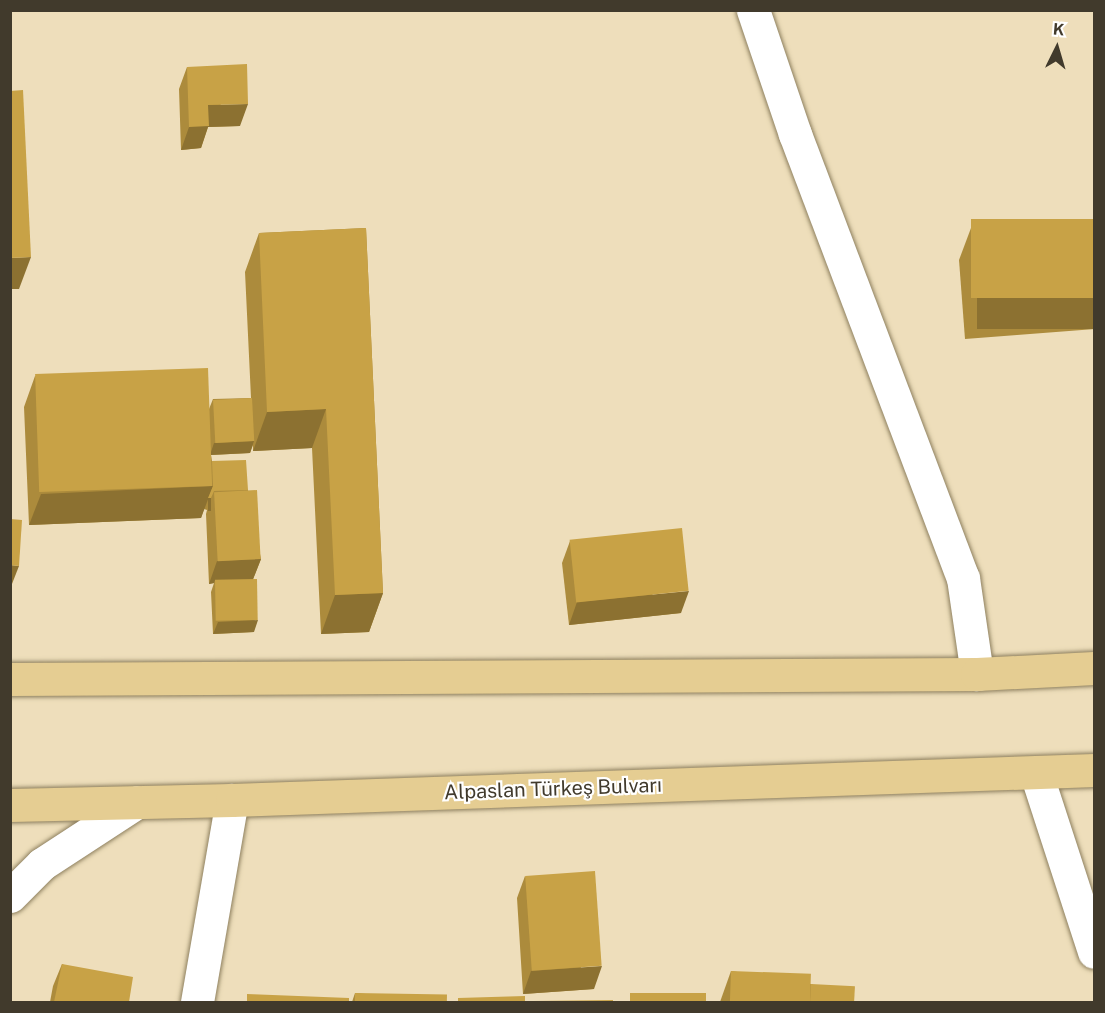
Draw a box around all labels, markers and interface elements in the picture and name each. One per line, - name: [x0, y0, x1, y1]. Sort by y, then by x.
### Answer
- north arrow: [1027, 18, 1087, 78]
- text: K: [1052, 20, 1065, 40]
- street label: Alpaslan Türkeş Bulvarı: [444, 773, 662, 805]

